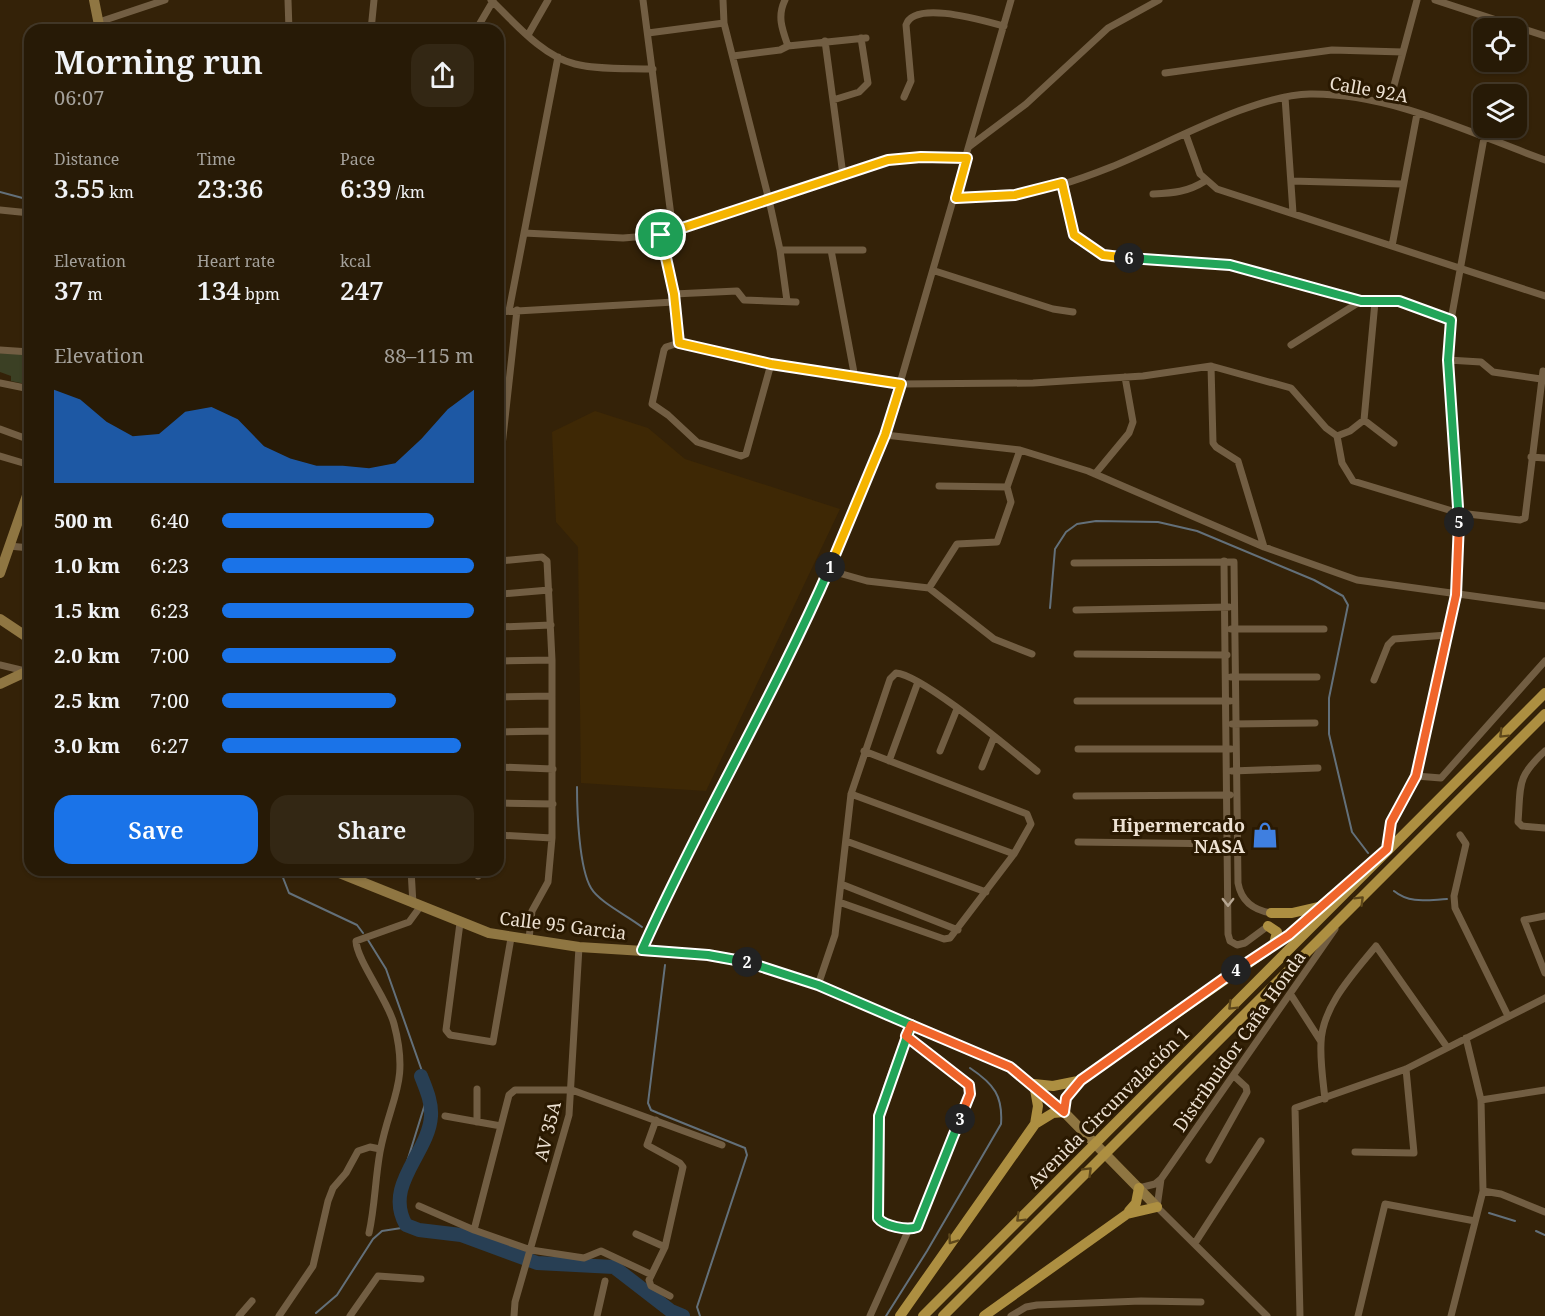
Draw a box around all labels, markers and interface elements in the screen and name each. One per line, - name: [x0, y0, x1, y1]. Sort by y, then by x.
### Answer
- map controls: [1473, 18, 1527, 138]
- button: locate: [1473, 18, 1527, 72]
- text: Morning run: [54, 39, 263, 84]
- button: share: [411, 44, 474, 107]
- street label: Calle 92A: [1328, 70, 1411, 108]
- text: 06:07: [54, 84, 104, 111]
- button: layers: [1473, 84, 1527, 138]
- text: Distance: [54, 148, 119, 170]
- text: Time: [197, 148, 236, 170]
- text: Pace: [340, 148, 375, 170]
- text: 3.55: [54, 170, 105, 206]
- text: 23:36: [197, 170, 263, 206]
- text: 6:39: [340, 170, 392, 206]
- text: km: [105, 181, 134, 203]
- text: /km: [392, 181, 425, 203]
- pin: [635, 209, 686, 260]
- icon: arrive: [644, 218, 677, 251]
- pin: 6: [1114, 243, 1144, 273]
- text: 6: [1124, 247, 1134, 269]
- text: Elevation: [54, 250, 126, 272]
- text: Heart rate: [197, 250, 275, 272]
- text: kcal: [340, 250, 371, 272]
- text: 37: [54, 272, 83, 308]
- text: 134: [197, 272, 241, 308]
- text: 247: [340, 272, 384, 308]
- text: m: [83, 283, 103, 305]
- text: bpm: [241, 283, 280, 305]
- text: Elevation: [54, 342, 144, 369]
- text: 88–115 m: [384, 342, 474, 369]
- text: 500 m: [54, 507, 113, 534]
- text: 6:40: [150, 507, 189, 534]
- pin: 5: [1444, 507, 1474, 537]
- text: 5: [1454, 511, 1464, 533]
- text: 1.0 km: [54, 552, 120, 579]
- text: 6:23: [150, 552, 189, 579]
- pin: 1: [815, 552, 845, 582]
- text: 1: [825, 556, 835, 578]
- text: 1.5 km: [54, 597, 120, 624]
- text: 6:23: [150, 597, 189, 624]
- text: 2.0 km: [54, 642, 120, 669]
- text: 7:00: [150, 642, 189, 669]
- text: 2.5 km: [54, 687, 120, 714]
- text: 7:00: [150, 687, 189, 714]
- one-way arrow: [1500, 727, 1511, 738]
- text: 3.0 km: [54, 732, 120, 759]
- text: 6:27: [150, 732, 189, 759]
- button: Save: [54, 795, 258, 864]
- button: Share: [270, 795, 474, 864]
- place label: Hipermercado NASA: [1112, 813, 1245, 858]
- shop icon: Hipermercado NASA: [1250, 820, 1280, 850]
- one-way arrow: [1353, 896, 1364, 907]
- one-way arrow: [1222, 898, 1234, 907]
- street label: Calle 95 Garcia: [498, 905, 628, 945]
- street label: Distribuidor Caña Honda: [1167, 946, 1311, 1136]
- pin: 2: [732, 947, 762, 977]
- text: 2: [742, 951, 752, 973]
- pin: 4: [1221, 955, 1251, 985]
- text: 4: [1231, 959, 1241, 981]
- one-way arrow: [1228, 998, 1239, 1009]
- street label: Avenida Circunvalación 1: [1022, 1021, 1194, 1193]
- street label: AV 35A: [528, 1098, 566, 1163]
- pin: 3: [945, 1104, 975, 1134]
- text: 3: [955, 1108, 965, 1130]
- one-way arrow: [1081, 1167, 1092, 1178]
- one-way arrow: [1017, 1211, 1028, 1222]
- one-way arrow: [948, 1234, 959, 1245]

